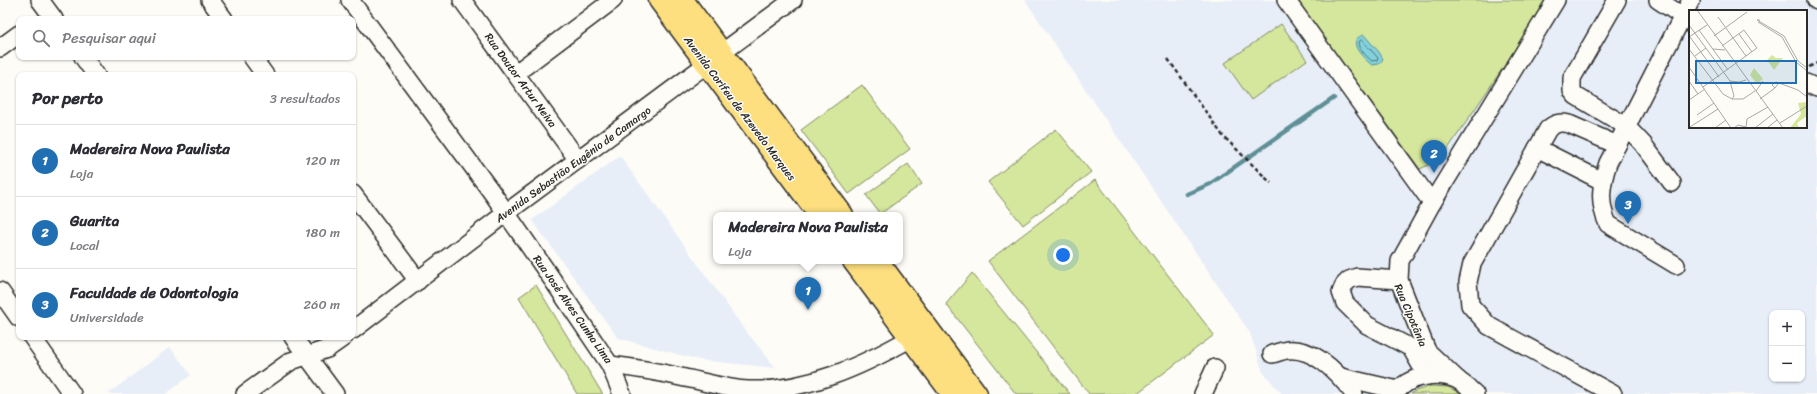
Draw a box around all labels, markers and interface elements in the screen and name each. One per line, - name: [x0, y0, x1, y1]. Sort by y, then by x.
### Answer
- inset map: [1689, 10, 1807, 128]
- search box: [16, 16, 356, 60]
- text: Pesquisar aqui: [62, 25, 156, 51]
- icon: search: [30, 27, 52, 49]
- street label: Rua Doutor Artur Neiva: [480, 29, 562, 132]
- street label: Avenida Corifeu de Azevedo Marques: [678, 31, 801, 185]
- text: Por perto: [32, 83, 103, 113]
- text: 3 resultados: [270, 87, 340, 110]
- street label: Avenida Sebastião Eugênio de Camargo: [491, 101, 656, 228]
- text: Madereira Nova Paulista: [70, 136, 230, 162]
- pin: 2: [1421, 140, 1447, 173]
- text: 1: [42, 149, 48, 172]
- text: 120 m: [305, 149, 340, 172]
- text: Loja: [70, 162, 93, 185]
- pin: 3: [1615, 191, 1641, 224]
- text: Guarita: [70, 208, 119, 234]
- popup: [713, 212, 903, 264]
- text: Madereira Nova Paulista: [728, 214, 888, 240]
- text: 2: [41, 221, 49, 244]
- text: 180 m: [305, 221, 340, 244]
- text: Local: [70, 234, 99, 257]
- text: Loja: [728, 240, 752, 263]
- your location: [1053, 245, 1073, 265]
- street label: Rua José Alves Cunha Lima: [528, 251, 618, 368]
- pin: 1: [795, 277, 821, 310]
- text: Faculdade de Odontologia: [70, 280, 238, 306]
- street label: Rua Cipotânia: [1389, 281, 1433, 350]
- text: 3: [41, 293, 49, 316]
- text: 260 m: [304, 293, 340, 316]
- text: Universidade: [70, 306, 144, 329]
- map controls: [1769, 310, 1805, 382]
- button: +: [1769, 310, 1805, 346]
- button: −: [1769, 346, 1805, 382]

